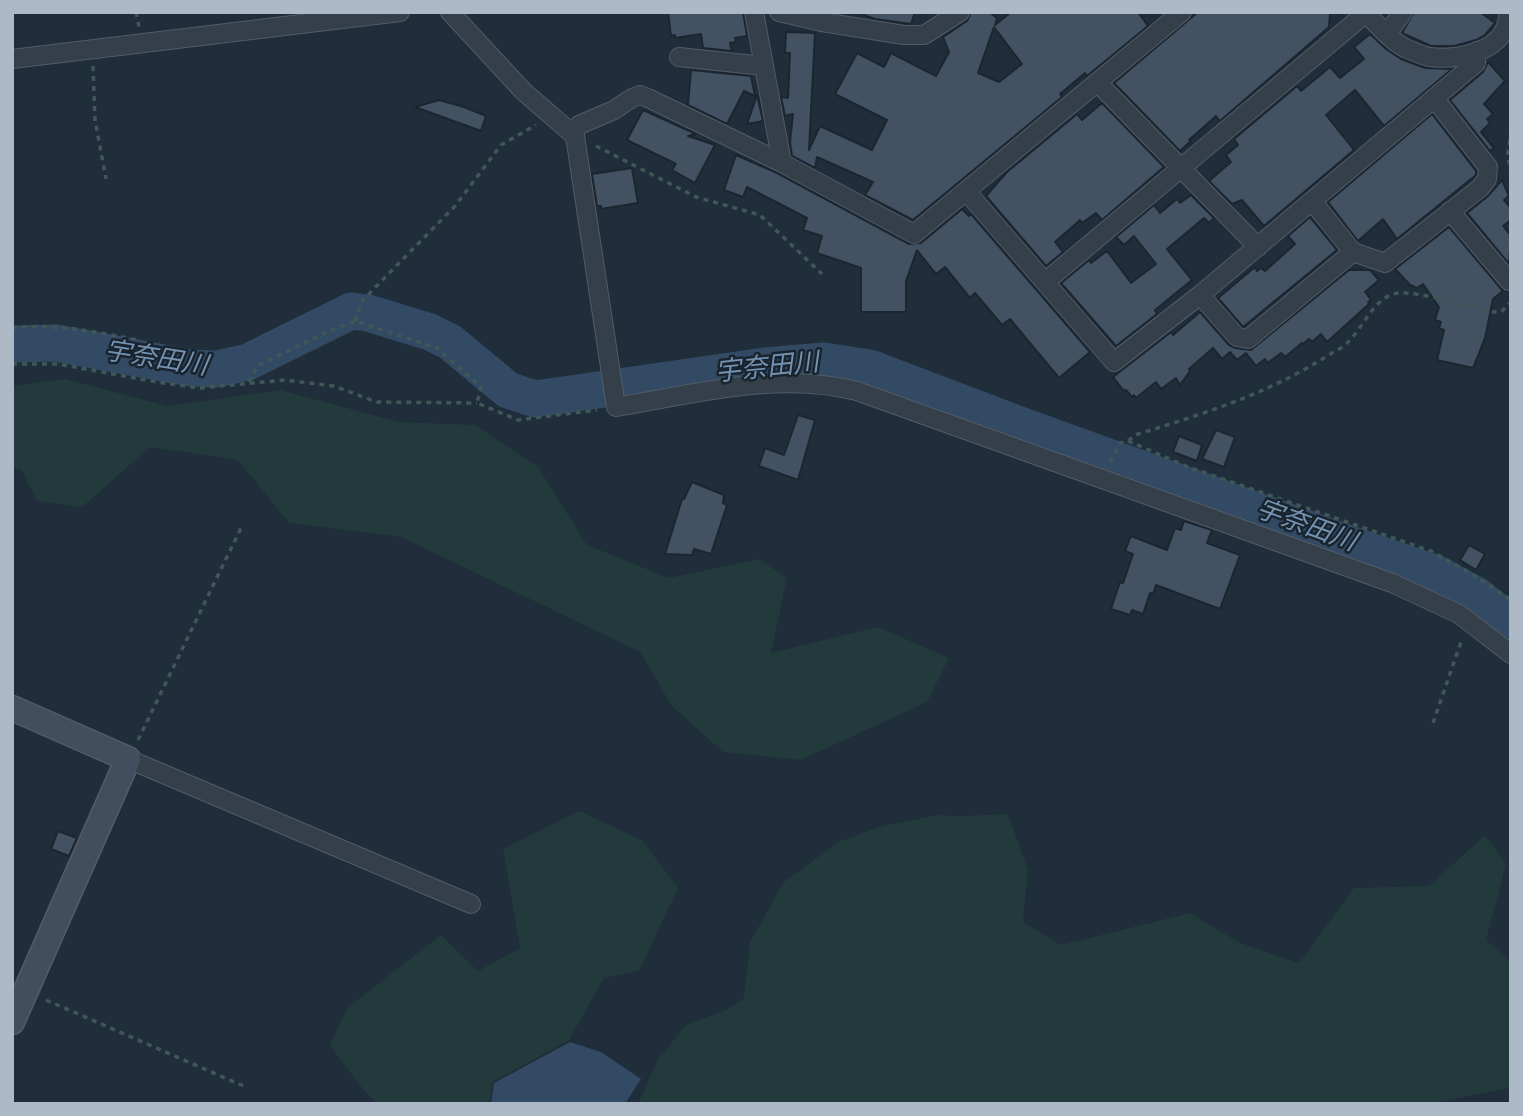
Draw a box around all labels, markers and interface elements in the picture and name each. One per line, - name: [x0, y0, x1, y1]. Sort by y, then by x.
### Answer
- water label: 宇奈田川: [102, 335, 210, 383]
- water label: 宇奈田川: [714, 347, 820, 389]
- water label: 宇奈田川: [1252, 494, 1360, 558]

